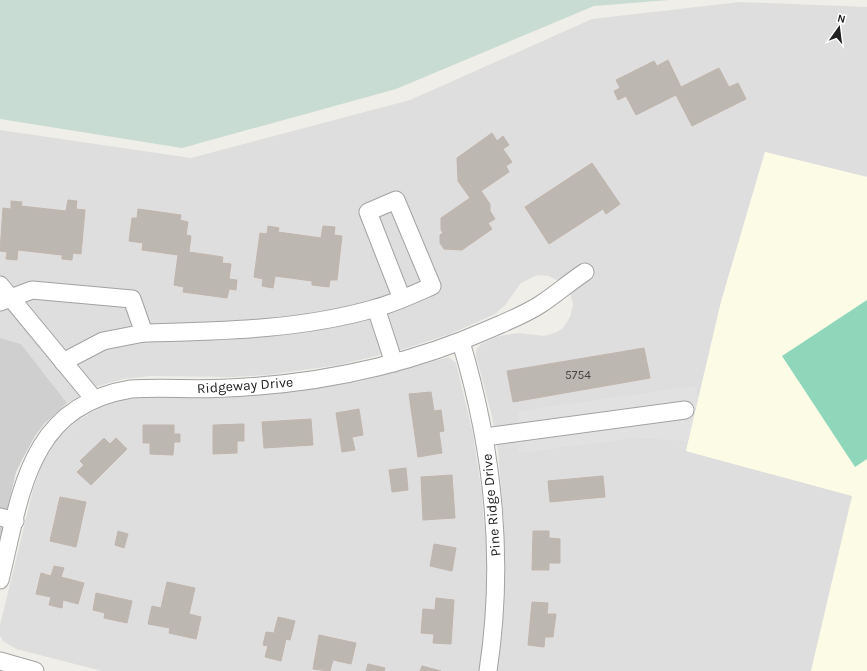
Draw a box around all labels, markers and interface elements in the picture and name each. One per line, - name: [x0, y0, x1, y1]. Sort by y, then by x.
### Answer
- north arrow: [819, 8, 859, 48]
- text: N: [836, 12, 847, 26]
- house number: 5754: [565, 368, 591, 382]
- street label: Ridgeway Drive: [196, 374, 294, 397]
- street label: Pine Ridge Drive: [479, 453, 504, 557]

